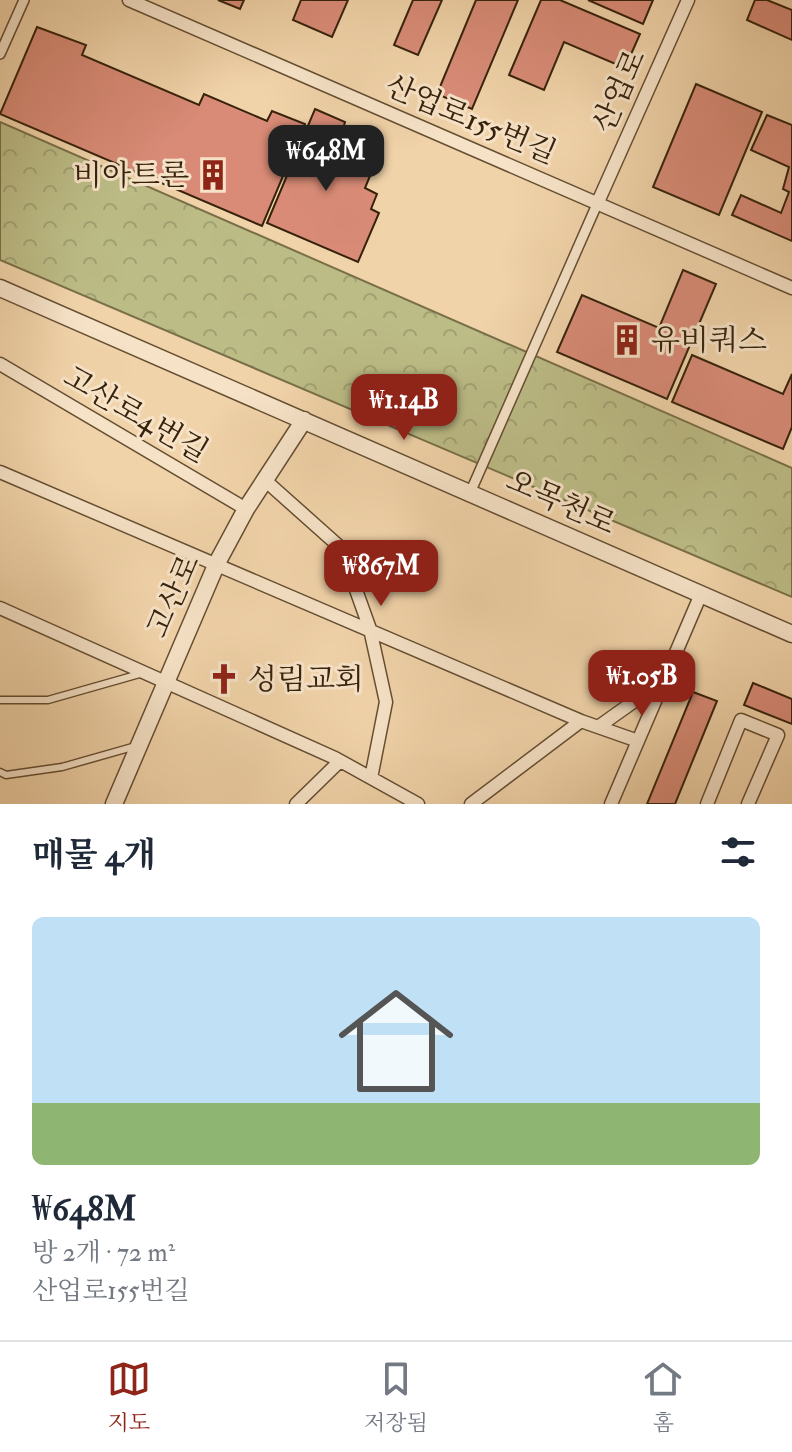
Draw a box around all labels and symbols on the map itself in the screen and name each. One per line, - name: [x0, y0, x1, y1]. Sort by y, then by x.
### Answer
- street label: 산업로: [585, 44, 654, 138]
- street label: 산업로155번길: [380, 67, 562, 172]
- pin: ₩648M: [270, 125, 382, 193]
- place label: 비아트론: [73, 157, 189, 194]
- building icon: 비아트론: [196, 158, 230, 192]
- place label: 유비쿼스: [651, 322, 767, 359]
- building icon: 유비쿼스: [610, 323, 644, 357]
- street label: 고산로4번길: [57, 358, 215, 471]
- pin: ₩1.14B: [339, 374, 469, 442]
- street label: 오목천로: [500, 462, 621, 543]
- pin: ₩867M: [325, 540, 437, 608]
- street label: 고산로: [139, 549, 208, 643]
- pin: ₩1.05B: [577, 650, 707, 718]
- place label: 성림교회: [248, 661, 364, 698]
- church icon: 성림교회: [207, 662, 241, 696]

